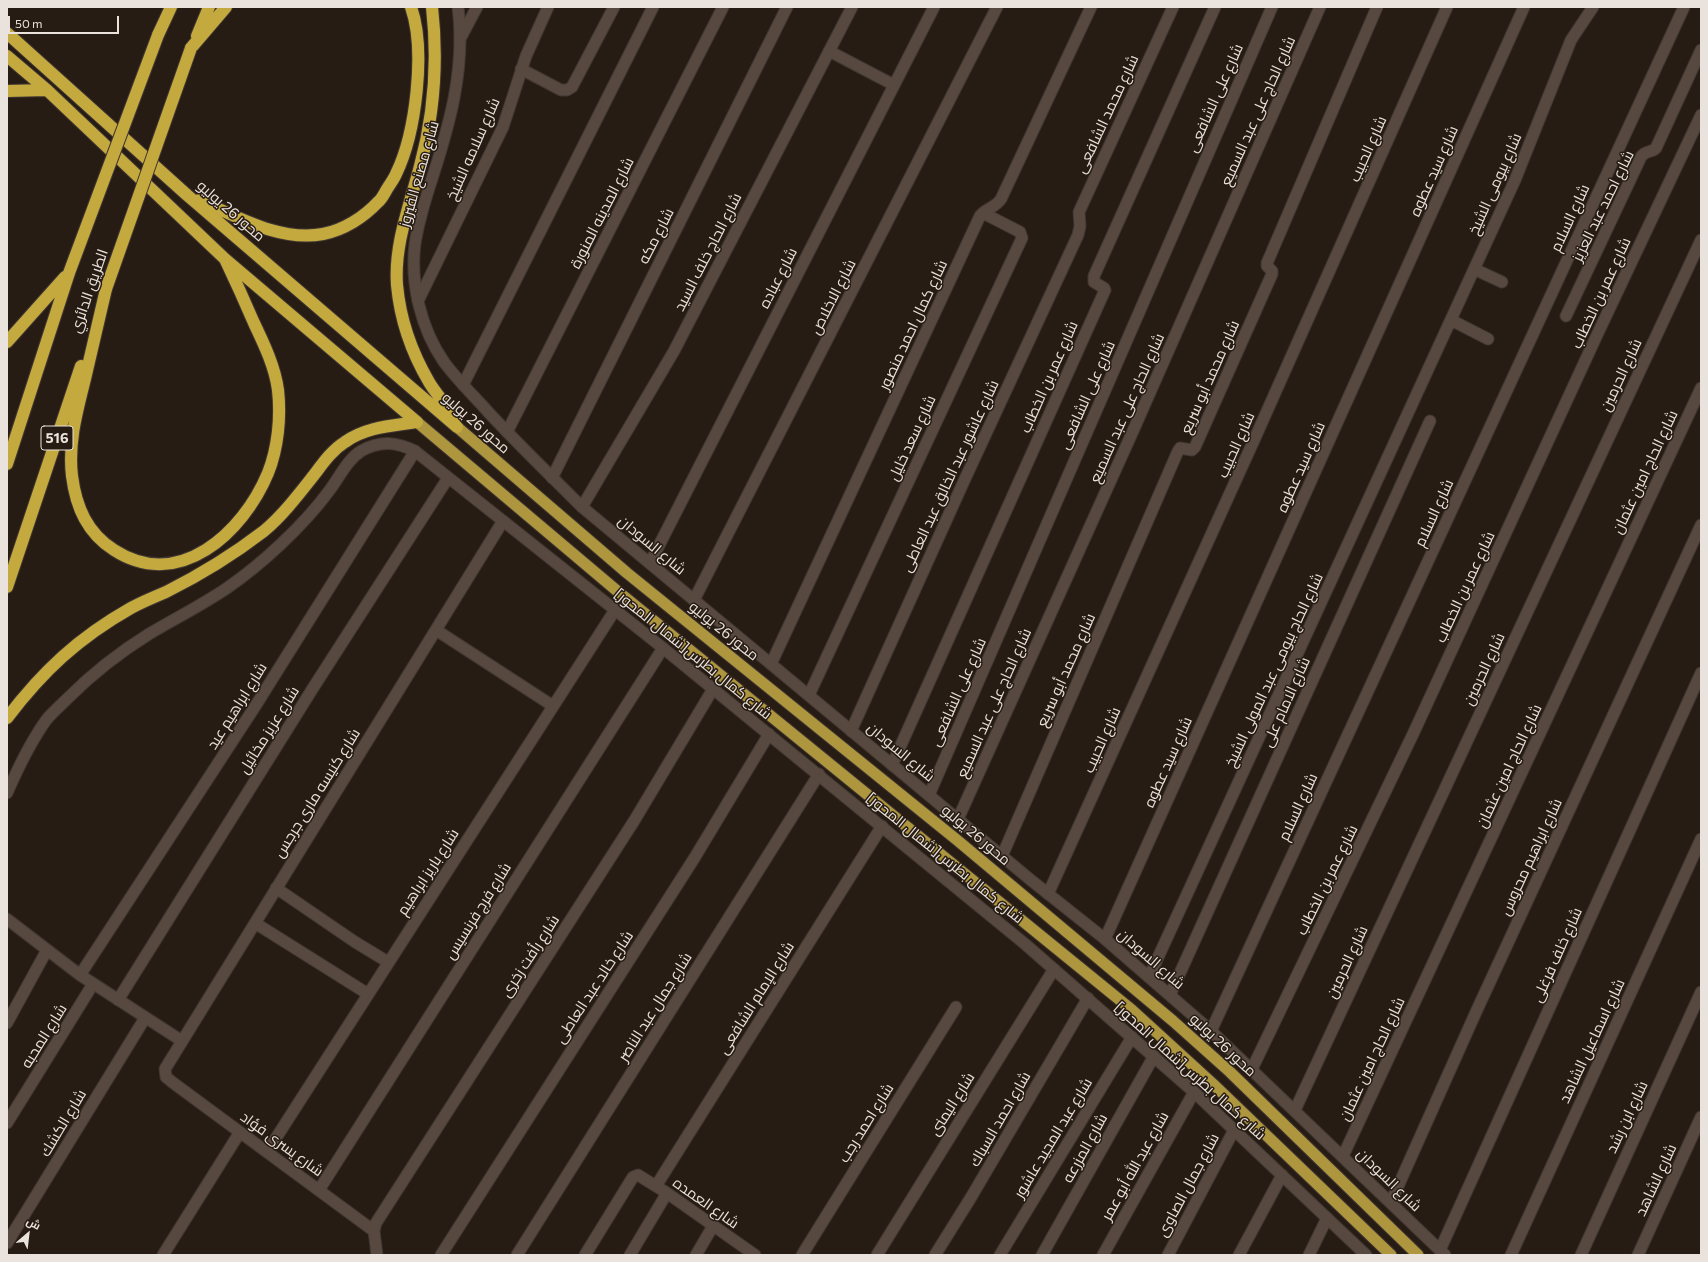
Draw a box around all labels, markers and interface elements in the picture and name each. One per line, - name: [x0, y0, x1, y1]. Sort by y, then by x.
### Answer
- scale bar: [10, 8, 121, 34]
- text: 50 m: [15, 16, 43, 30]
- street label: شارع الحاج على عبد السميع: [1217, 33, 1299, 189]
- street label: شارع على الشافعى: [1183, 41, 1247, 155]
- street label: شارع محمد الشافعى: [1072, 52, 1142, 176]
- street label: شارع سلامه الشيخ: [442, 95, 504, 203]
- street label: شارع الحبيب: [1346, 113, 1390, 185]
- street label: شارع مصنع الفيروز: [395, 119, 443, 229]
- street label: شارع سيد عطوه: [1406, 123, 1462, 219]
- street label: شارع بيومى الشيخ: [1464, 130, 1526, 238]
- street label: شارع احمد عبد العزيز: [1568, 147, 1638, 265]
- street label: شارع المدينه المنورة: [566, 154, 638, 272]
- street label: محور 26 يوليو: [193, 177, 269, 245]
- street label: شارع السلام: [1547, 181, 1593, 255]
- street label: شارع الحاج خلف السيد: [670, 190, 746, 314]
- street label: شارع مكه: [634, 205, 678, 267]
- street label: شارع عمر بن الخطاب: [1567, 235, 1635, 351]
- street label: شارع عباده: [755, 245, 801, 311]
- street label: الطريق الدائري: [66, 247, 112, 335]
- street label: شارع الاخلاص: [806, 256, 860, 338]
- street label: شارع كمال احمد منصور: [875, 257, 951, 393]
- street label: شارع محمد أبو سريع: [1177, 317, 1243, 437]
- street label: شارع عمر بن الخطاب: [1016, 318, 1082, 436]
- street label: شارع الحاج على عبد السميع: [1086, 330, 1168, 486]
- street label: شارع الحرمين: [1596, 336, 1646, 414]
- street label: شارع على الشافعى: [1055, 338, 1119, 452]
- street label: شارع عاشور عبد الخالق عبد العاطى: [897, 377, 1003, 575]
- street label: محور 26 يوليو: [438, 389, 514, 457]
- street label: شارع سعد خليل: [884, 392, 940, 484]
- street label: شارع الحاج امين عثمان: [1608, 407, 1682, 537]
- street label: شارع الحبيب: [1214, 409, 1258, 481]
- street label: شارع سيد عطوه: [1273, 419, 1329, 515]
- road number: 516: [41, 426, 73, 450]
- street label: شارع السلام: [1411, 476, 1457, 550]
- street label: شارع السودان: [614, 511, 690, 579]
- street label: شارع عمر بن الخطاب: [1431, 529, 1499, 645]
- street label: شارع الحاج بيومى عبد المولى الشيخ: [1221, 570, 1327, 770]
- street label: شارع كمال بطرس[شمال المحور]: [611, 585, 775, 723]
- street label: محور 26 يوليو: [686, 597, 762, 665]
- street label: شارع محمد أبو سريع: [1033, 610, 1099, 730]
- street label: شارع الحاج على عبد السميع: [953, 625, 1035, 781]
- street label: شارع الحرمين: [1459, 630, 1509, 708]
- street label: شارع على الشافعى: [926, 635, 990, 749]
- street label: شارع الامام على: [1258, 654, 1314, 750]
- street label: شارع ابراهيم عيد: [203, 659, 271, 753]
- street label: شارع عزيز مخائيل: [235, 683, 303, 777]
- street label: شارع الحاج امين عثمان: [1472, 701, 1546, 831]
- street label: شارع الحبيب: [1080, 704, 1124, 776]
- street label: شارع سيد عطوه: [1140, 714, 1196, 810]
- street label: شارع السودان: [863, 718, 939, 786]
- street label: شارع كنيسه مارى جرجس: [270, 725, 364, 861]
- street label: شارع السلام: [1275, 770, 1321, 844]
- street label: شارع كمال بطرس[شمال المحور]: [863, 789, 1027, 927]
- street label: شارع ابراهيم محروس: [1496, 796, 1566, 918]
- street label: محور 26 يوليو: [938, 801, 1014, 869]
- street label: شارع عمر بن الخطاب: [1293, 822, 1361, 938]
- street label: شارع باريز ابراهيم: [393, 825, 463, 919]
- street label: شارع فرج فرنسيس: [441, 859, 515, 963]
- street label: شارع خلف فرغلى: [1528, 905, 1586, 1005]
- street label: شارع رأفت زخرى: [497, 912, 563, 1000]
- street label: شارع الحرمين: [1322, 923, 1372, 1001]
- street label: شارع السودان: [1114, 925, 1188, 993]
- street label: شارع خالد عبد العاطى: [551, 927, 637, 1047]
- street label: شارع الإمام الشافعى: [714, 938, 798, 1058]
- street label: شارع جمال عبد الناصر: [614, 949, 696, 1065]
- street label: شارع اسماعيل الشاهد: [1555, 976, 1629, 1106]
- street label: شارع الحاج امين عثمان: [1335, 994, 1409, 1124]
- street label: شارع كمال بطرس[شمال المحور]: [1111, 998, 1269, 1144]
- street label: شارع المحبه: [17, 1001, 71, 1071]
- street label: محور 26 يوليو: [1186, 1010, 1260, 1080]
- street label: شارع احمد السباك: [965, 1068, 1035, 1170]
- street label: شارع اليمنى: [925, 1069, 979, 1139]
- street label: شارع عبد المجيد عاشور: [1010, 1075, 1096, 1201]
- street label: شارع ابن رشد: [1602, 1078, 1652, 1156]
- street label: شارع احمد رجب: [835, 1080, 897, 1166]
- street label: شارع الكشك: [36, 1086, 90, 1160]
- street label: شارع يسرى فؤاد: [237, 1108, 327, 1180]
- street label: شارع عبد الله أبو عمر: [1098, 1108, 1172, 1224]
- street label: شارع المزرعه: [1059, 1110, 1111, 1186]
- street label: شارع جمال الصاوى: [1153, 1130, 1223, 1240]
- street label: شارع الشاهد: [1631, 1141, 1681, 1219]
- street label: شارع السودان: [1353, 1145, 1425, 1215]
- street label: شارع العمده: [669, 1174, 743, 1232]
- north arrow: [8, 1214, 48, 1254]
- text: ش: [25, 1214, 43, 1232]

